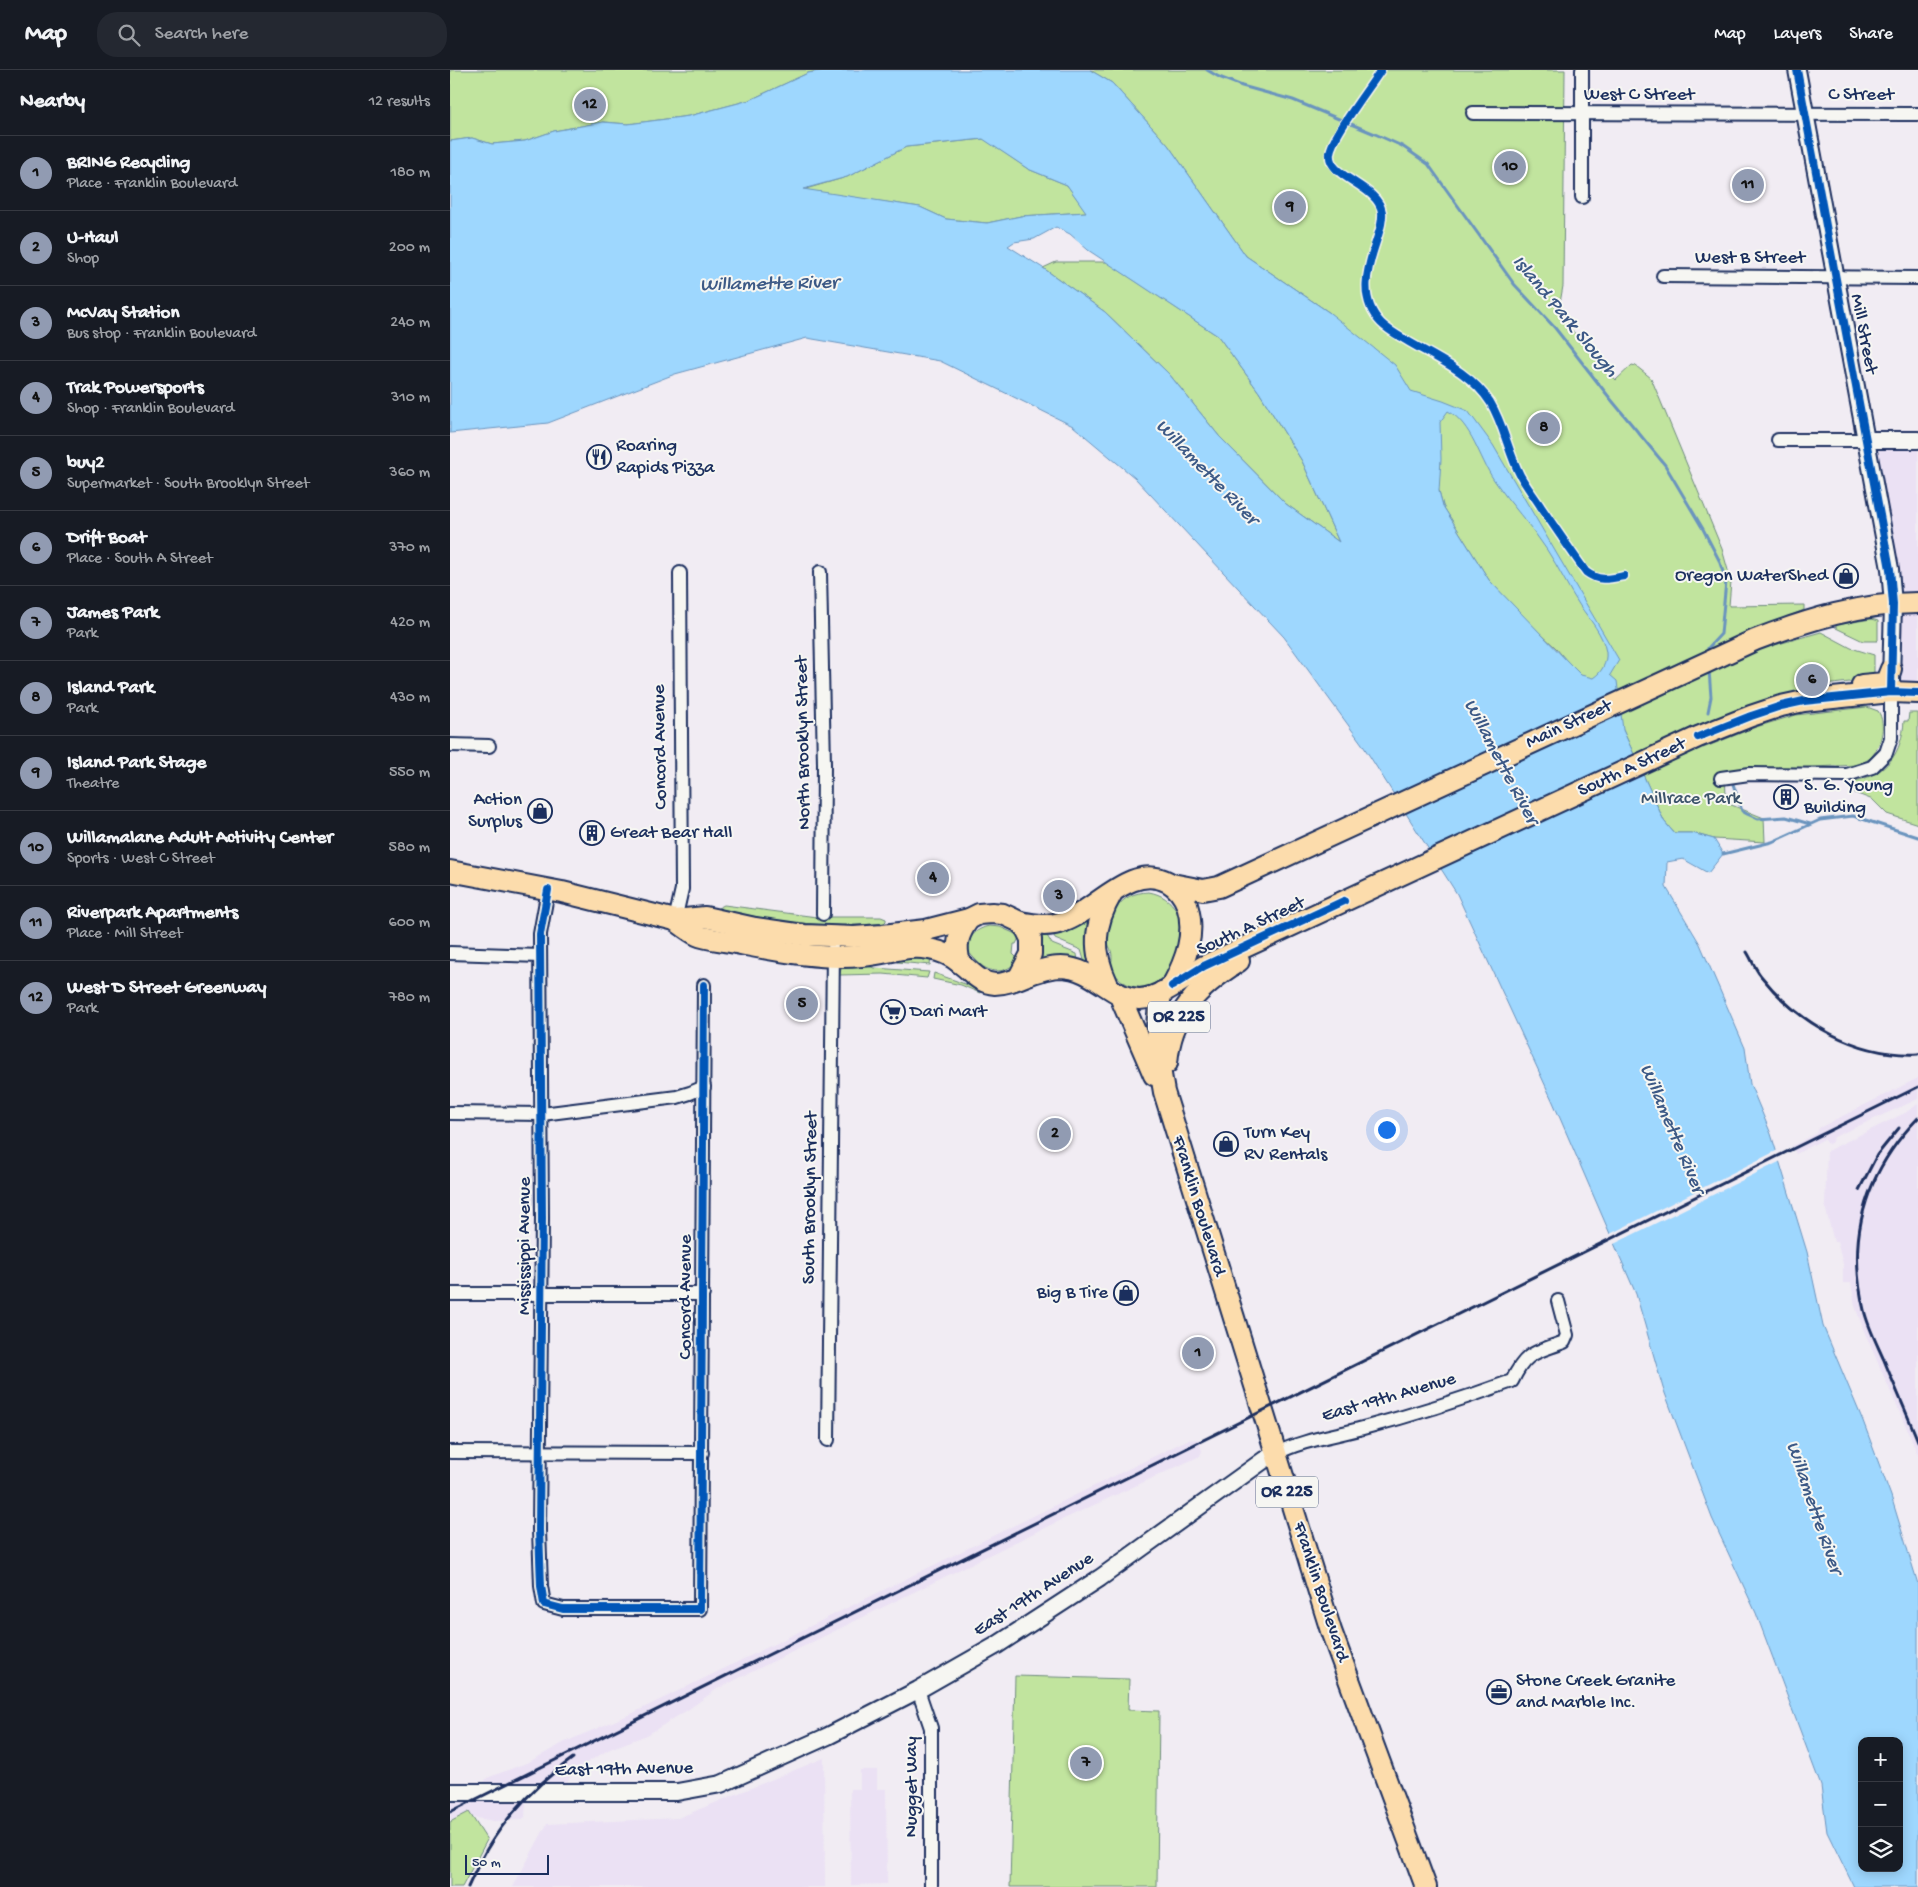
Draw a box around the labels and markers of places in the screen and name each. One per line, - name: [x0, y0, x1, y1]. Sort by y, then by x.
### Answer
- pin: 12: [574, 86, 606, 124]
- pin: 10: [1494, 148, 1526, 186]
- pin: 11: [1732, 166, 1764, 204]
- pin: 9: [1274, 188, 1306, 226]
- pin: 8: [1528, 409, 1560, 447]
- place label: Roaring Rapids Pizza: [616, 435, 716, 480]
- restaurant icon: Roaring Rapids Pizza: [586, 444, 612, 470]
- shop icon: Oregon WaterShed: [1833, 563, 1859, 589]
- place label: Oregon WaterShed: [1675, 565, 1830, 588]
- pin: 6: [1796, 661, 1828, 699]
- place label: S. G. Young Building: [1803, 775, 1893, 820]
- building icon: S. G. Young Building: [1773, 784, 1799, 810]
- place label: Action Surplus: [468, 789, 523, 834]
- shop icon: Action Surplus: [527, 798, 553, 824]
- building icon: Great Bear Hall: [579, 820, 605, 846]
- place label: Great Bear Hall: [610, 822, 732, 845]
- pin: 4: [917, 859, 949, 897]
- pin: 3: [1043, 877, 1075, 915]
- pin: 5: [786, 985, 818, 1023]
- supermarket icon: Dari Mart: [880, 999, 906, 1025]
- place label: Dari Mart: [908, 1001, 989, 1024]
- pin: 2: [1039, 1115, 1071, 1153]
- place label: Turn Key RV Rentals: [1243, 1122, 1328, 1167]
- shop icon: Turn Key RV Rentals: [1213, 1131, 1239, 1157]
- shop icon: Big B Tire: [1113, 1280, 1139, 1306]
- place label: Big B Tire: [1036, 1282, 1108, 1305]
- pin: 1: [1182, 1334, 1214, 1372]
- place label: Stone Creek Granite and Marble Inc.: [1516, 1670, 1676, 1715]
- office icon: Stone Creek Granite and Marble Inc.: [1486, 1679, 1512, 1705]
- pin: 7: [1070, 1744, 1102, 1782]

